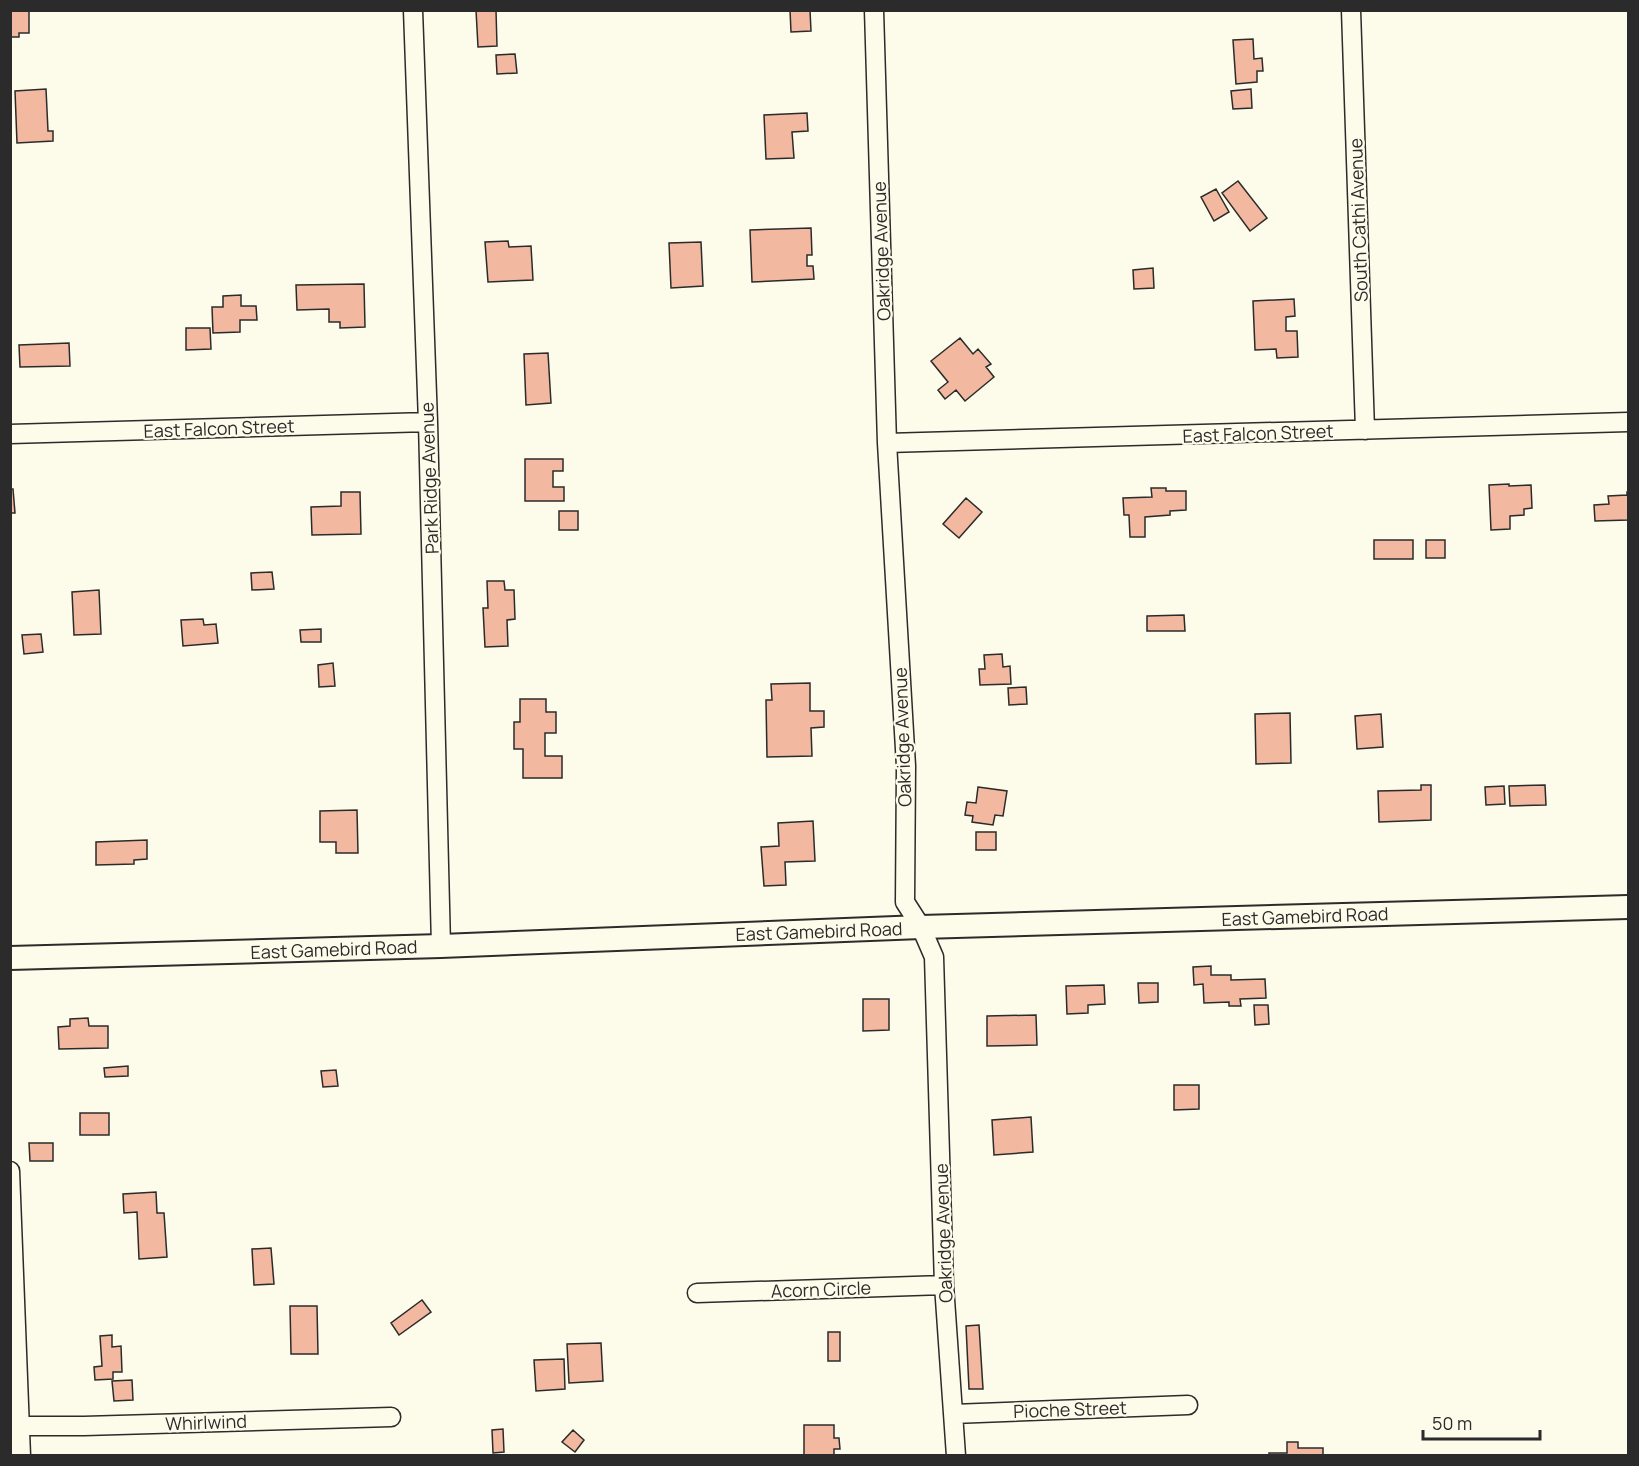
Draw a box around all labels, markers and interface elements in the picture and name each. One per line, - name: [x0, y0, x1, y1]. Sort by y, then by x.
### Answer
- street label: South Cathi Avenue: [1343, 138, 1373, 302]
- street label: Oakridge Avenue: [867, 181, 895, 321]
- street label: Park Ridge Avenue: [414, 402, 444, 554]
- street label: East Falcon Street: [143, 413, 295, 443]
- street label: East Falcon Street: [1182, 418, 1334, 448]
- street label: Oakridge Avenue: [888, 667, 916, 807]
- street label: East Gamebird Road: [1221, 901, 1389, 931]
- street label: East Gamebird Road: [735, 916, 903, 946]
- street label: East Gamebird Road: [250, 934, 418, 964]
- street label: Oakridge Avenue: [929, 1163, 957, 1303]
- street label: Acorn Circle: [770, 1275, 872, 1303]
- street label: Pioche Street: [1013, 1395, 1127, 1423]
- scale bar: [1423, 1403, 1540, 1441]
- street label: Whirlwind: [165, 1409, 247, 1435]
- text: 50 m: [1432, 1411, 1472, 1435]

